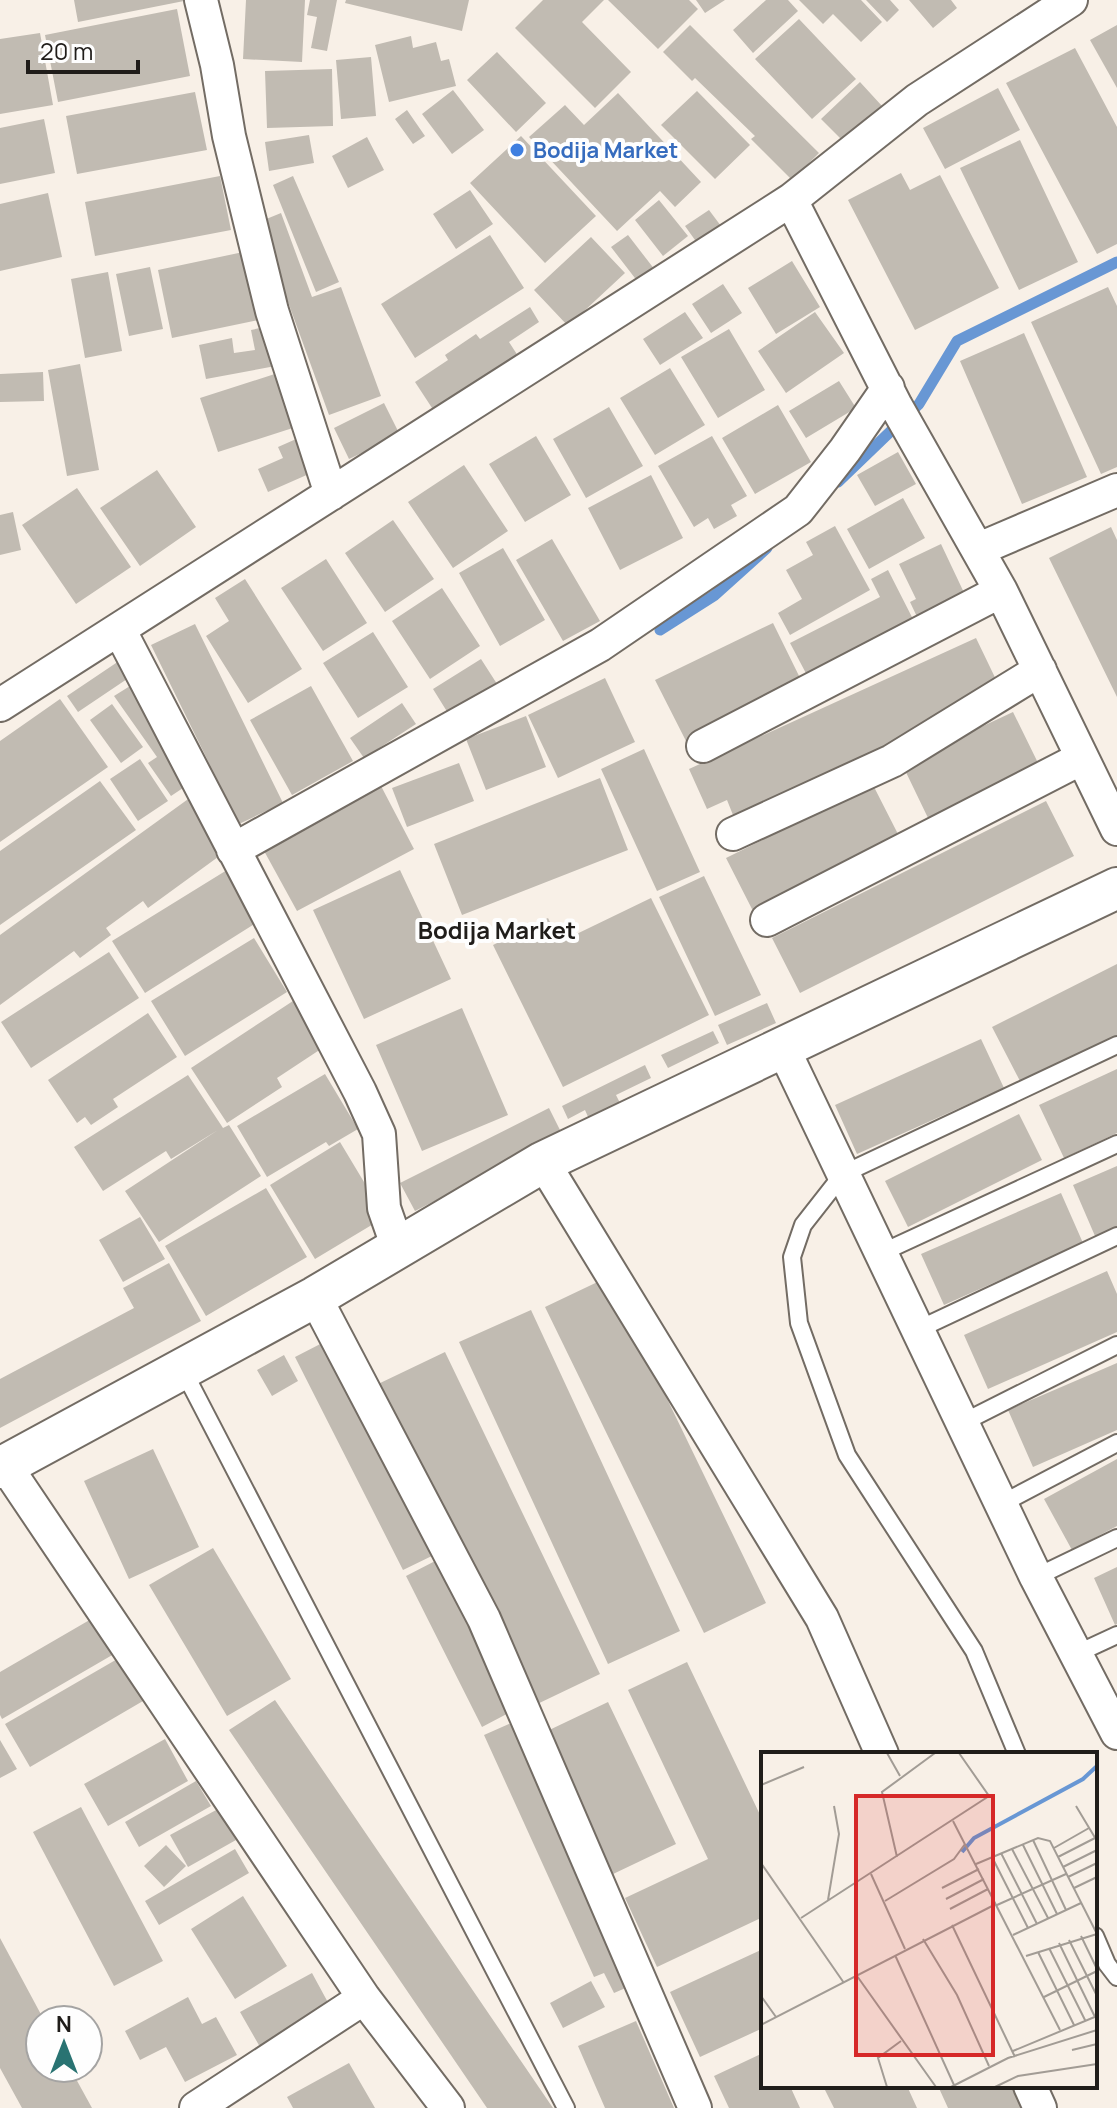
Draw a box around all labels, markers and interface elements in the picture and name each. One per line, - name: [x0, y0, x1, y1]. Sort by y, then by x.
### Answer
- scale bar: [28, 24, 138, 74]
- text: 20 m: [40, 34, 93, 67]
- place label: Bodija Market: [533, 135, 678, 165]
- marker: Bodija Market: [508, 141, 526, 159]
- district label: Bodija Market: [418, 913, 576, 946]
- inset map: [761, 1752, 1097, 2088]
- north arrow: [24, 2004, 104, 2084]
- text: N: [56, 2009, 72, 2039]

